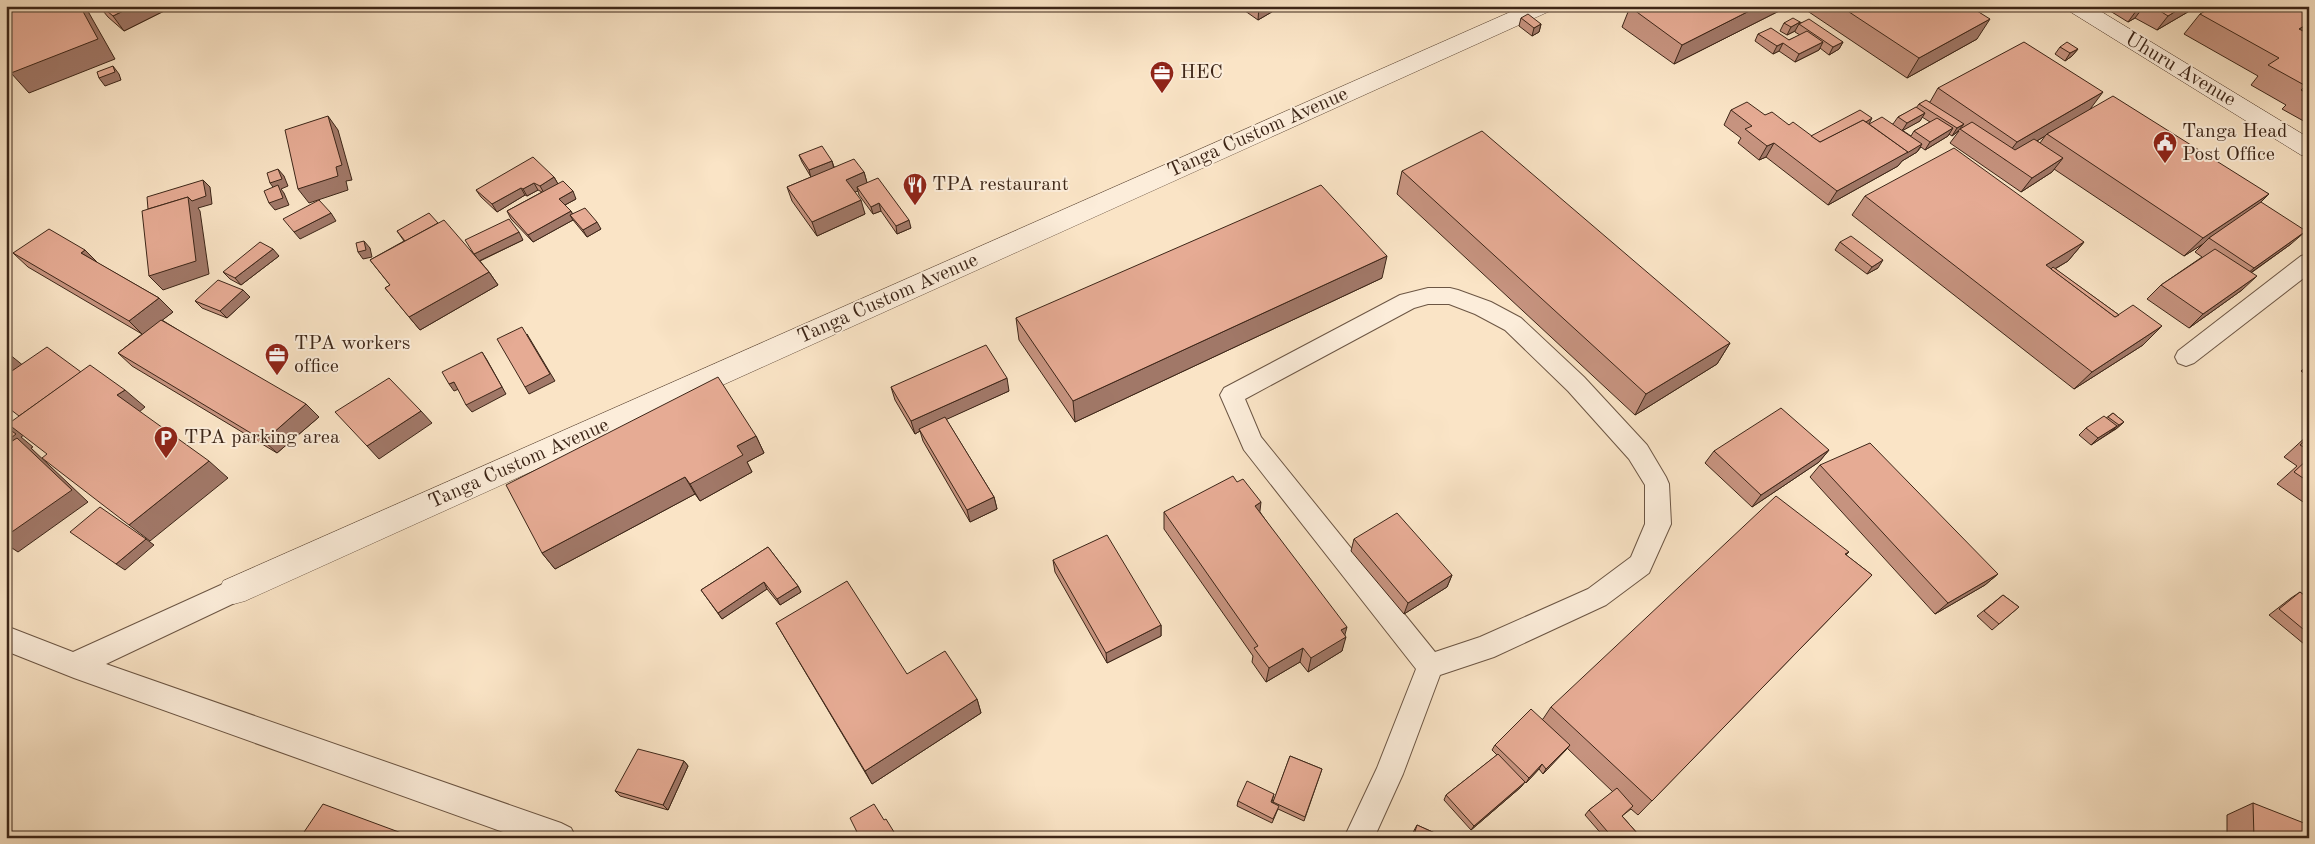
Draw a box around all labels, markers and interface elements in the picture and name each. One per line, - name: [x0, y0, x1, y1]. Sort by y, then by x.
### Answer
- street label: Uhuru Avenue: [2121, 29, 2239, 111]
- office icon: HEC: [1149, 60, 1175, 94]
- place label: HEC: [1180, 63, 1223, 83]
- street label: Tanga Custom Avenue: [1165, 84, 1351, 182]
- place label: Tanga Head Post Office: [2182, 122, 2287, 165]
- public building icon: Tanga Head Post Office: [2152, 130, 2178, 164]
- restaurant icon: TPA restaurant: [902, 172, 928, 206]
- place label: TPA restaurant: [932, 175, 1069, 195]
- street label: Tanga Custom Avenue: [795, 250, 981, 348]
- place label: TPA workers office: [294, 334, 410, 377]
- office icon: TPA workers office: [264, 342, 290, 376]
- street label: Tanga Custom Avenue: [426, 415, 612, 513]
- parking icon: TPA parking area: [153, 425, 179, 459]
- place label: TPA parking area: [184, 428, 340, 448]

